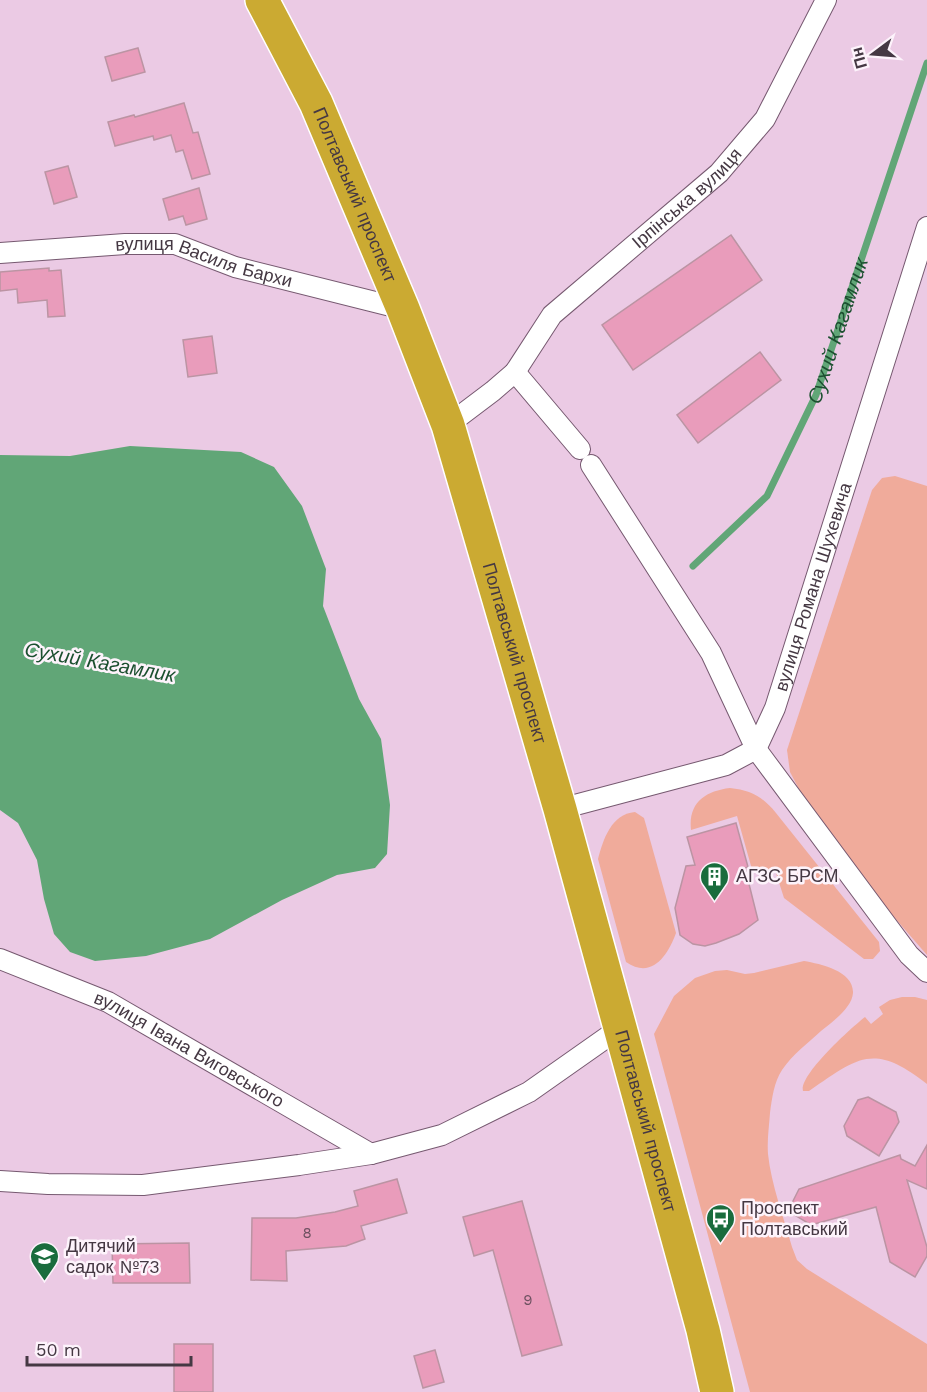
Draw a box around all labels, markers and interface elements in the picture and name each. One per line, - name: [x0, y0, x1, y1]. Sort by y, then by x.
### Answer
- north arrow: [843, 24, 903, 84]
- text: Пн: [847, 45, 871, 71]
- street label: Полтавський проспект: [309, 104, 401, 285]
- street label: Ірпінська вулиця: [628, 144, 746, 252]
- street label: вулиця Василя Бархи: [115, 233, 295, 291]
- water label: Сухий Кагамлик: [802, 253, 874, 408]
- street label: вулиця Романа Шухевича: [770, 479, 856, 694]
- street label: Полтавський проспект: [479, 560, 551, 746]
- water label: Сухий Кагамлик: [23, 637, 179, 687]
- building icon: АГЗС БРСМ: [699, 860, 731, 902]
- place label: АГЗС БРСМ: [736, 865, 839, 886]
- street label: вулиця Івана Виговського: [91, 987, 288, 1111]
- street label: Полтавський проспект: [611, 1028, 681, 1214]
- place label: Проспект Полтавський: [741, 1197, 848, 1239]
- bus stop icon: Проспект Полтавський: [704, 1202, 736, 1244]
- house number: 8: [302, 1224, 312, 1242]
- place label: Дитячий садок №73: [66, 1235, 160, 1277]
- school or university icon: Дитячий садок №73: [29, 1240, 61, 1282]
- house number: 9: [523, 1291, 533, 1309]
- scale bar: [27, 1329, 190, 1367]
- text: 50 m: [36, 1339, 81, 1360]

